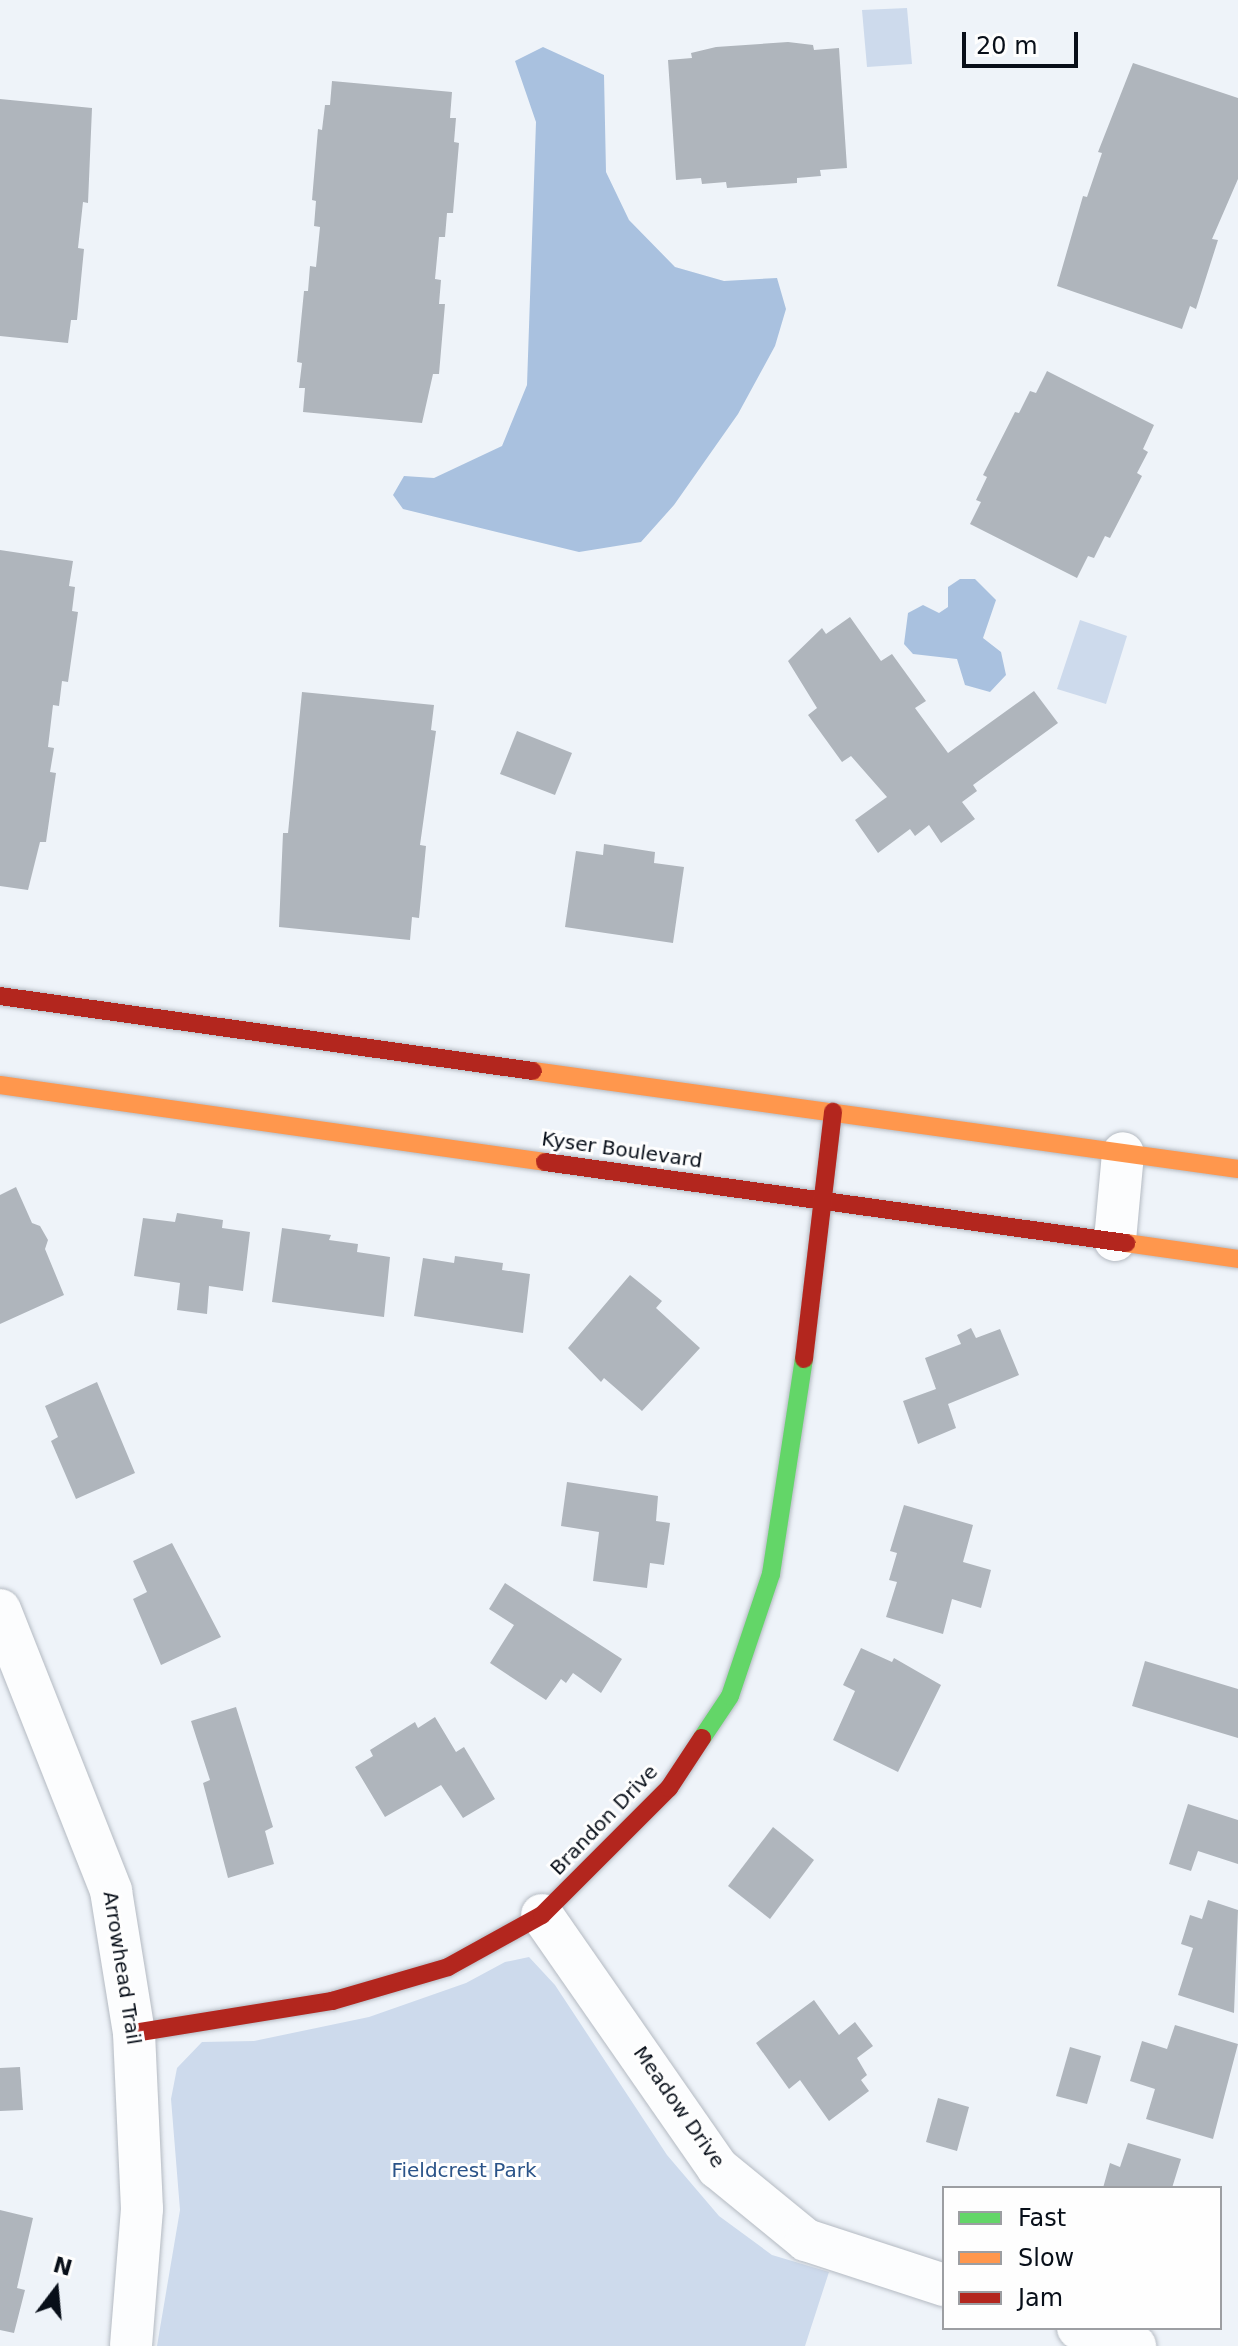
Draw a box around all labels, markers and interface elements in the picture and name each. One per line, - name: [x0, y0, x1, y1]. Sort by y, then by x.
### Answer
- scale bar: [966, 16, 1082, 66]
- text: 20 m: [976, 32, 1038, 60]
- street label: Kyser Boulevard: [540, 1127, 704, 1173]
- street label: Brandon Drive: [545, 1760, 663, 1880]
- street label: Arrowhead Trail: [98, 1890, 146, 2046]
- street label: Meadow Drive: [628, 2042, 730, 2172]
- park label: Fieldcrest Park: [391, 2158, 537, 2182]
- legend: [942, 2186, 1222, 2330]
- text: Fast: [1018, 2204, 1066, 2232]
- text: Slow: [1018, 2244, 1074, 2272]
- north arrow: [16, 2250, 96, 2330]
- text: N: [50, 2252, 75, 2281]
- text: Jam: [1018, 2284, 1063, 2312]

